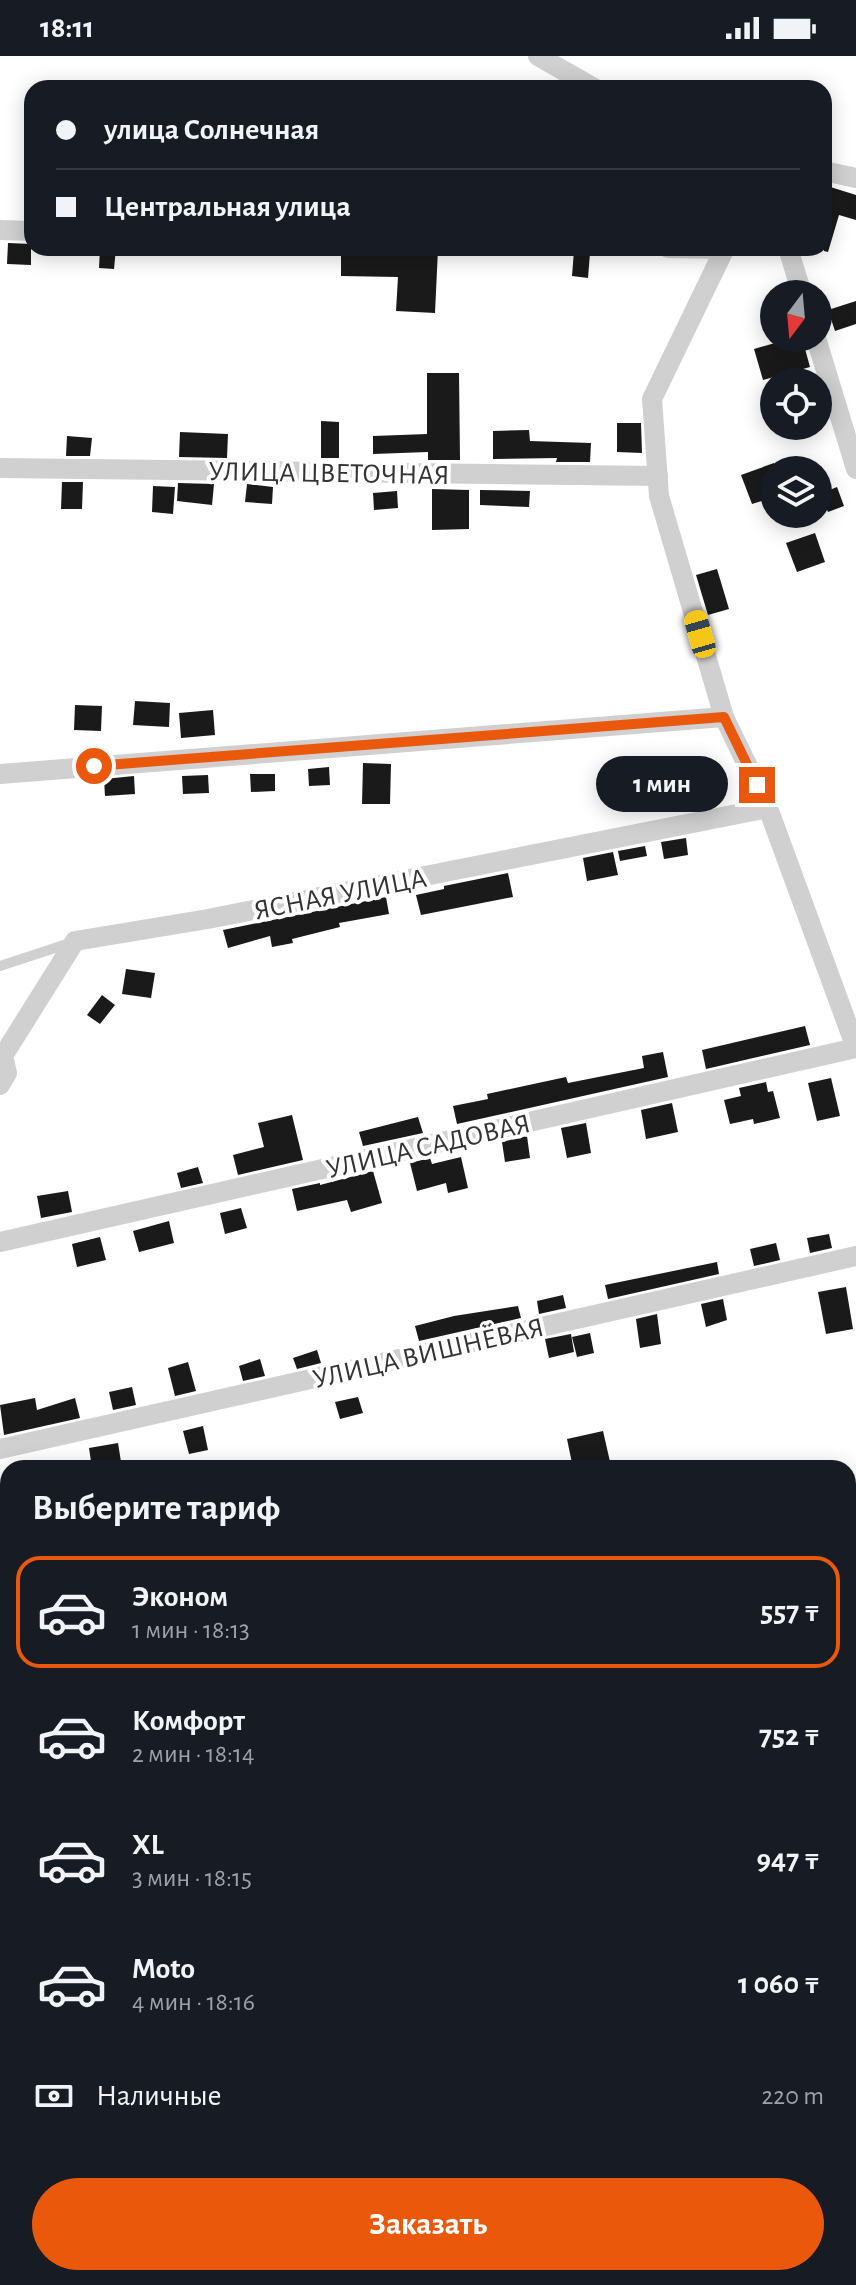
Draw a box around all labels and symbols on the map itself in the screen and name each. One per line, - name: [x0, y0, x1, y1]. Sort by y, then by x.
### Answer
- north arrow: [760, 280, 832, 352]
- street label: УЛИЦА ЦВЕТОЧНАЯ: [208, 458, 450, 490]
- car: [682, 608, 718, 660]
- route start: [76, 748, 112, 784]
- callout: 1 мин: [597, 757, 729, 813]
- route end: [739, 767, 775, 803]
- street label: ЯСНАЯ УЛИЦА: [252, 865, 429, 925]
- street label: УЛИЦА САДОВАЯ: [324, 1110, 533, 1184]
- street label: УЛИЦА ВИШНЁВАЯ: [310, 1312, 547, 1394]

